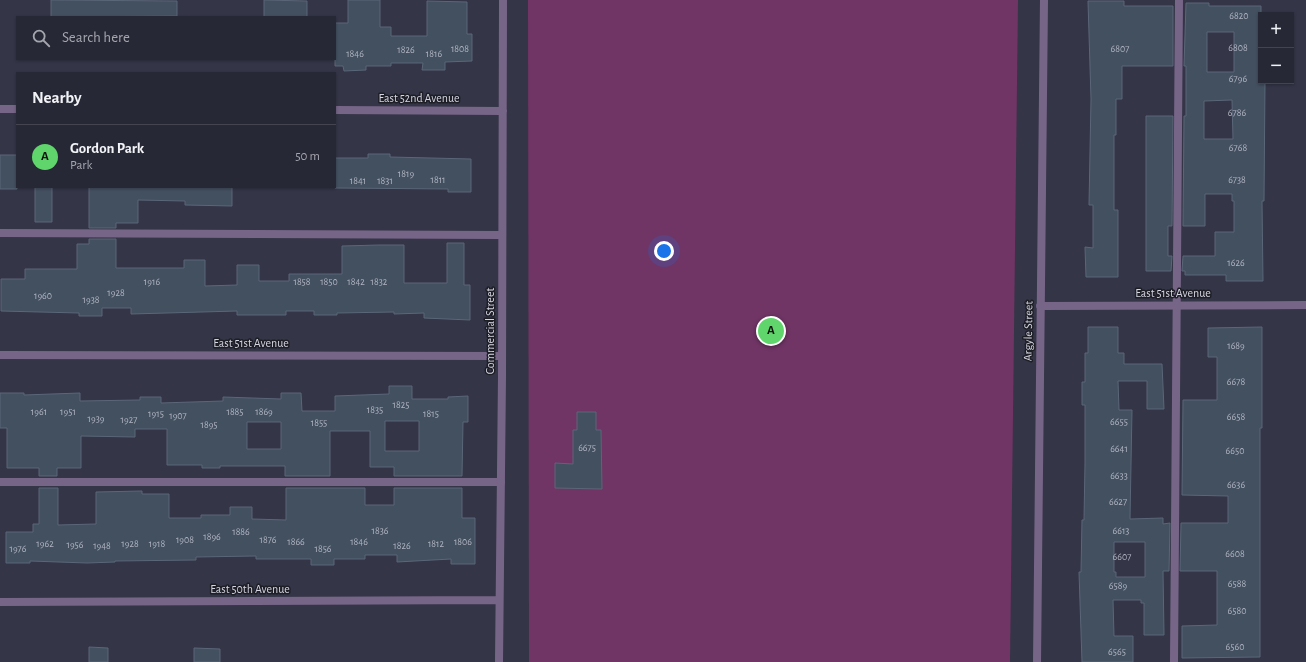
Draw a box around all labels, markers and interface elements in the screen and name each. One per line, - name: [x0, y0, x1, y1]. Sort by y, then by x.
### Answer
- house number: 6820: [1229, 11, 1249, 21]
- map controls: [1258, 12, 1294, 84]
- button: +: [1258, 12, 1294, 48]
- search box: [16, 16, 336, 60]
- icon: search: [30, 27, 52, 49]
- text: Search here: [62, 30, 130, 45]
- house number: 6808: [1228, 43, 1248, 53]
- house number: 1808: [451, 44, 469, 54]
- house number: 6807: [1111, 44, 1129, 54]
- house number: 1826: [397, 45, 415, 55]
- button: −: [1258, 48, 1294, 84]
- house number: 1846: [346, 49, 364, 59]
- house number: 1816: [426, 49, 442, 59]
- house number: 6796: [1229, 74, 1247, 84]
- text: Nearby: [32, 89, 82, 106]
- street label: East 52nd Avenue: [378, 92, 460, 104]
- house number: 6786: [1228, 108, 1246, 118]
- text: Gordon Park: [70, 141, 144, 156]
- house number: 6768: [1229, 143, 1247, 153]
- text: A: [41, 150, 49, 163]
- text: 50 m: [295, 150, 320, 163]
- text: Park: [70, 159, 92, 172]
- house number: 1819: [398, 169, 414, 179]
- house number: 1811: [430, 175, 446, 185]
- house number: 6738: [1228, 175, 1246, 185]
- house number: 1841: [350, 176, 366, 186]
- house number: 1831: [377, 176, 393, 186]
- your location: [654, 241, 674, 261]
- house number: 1626: [1227, 258, 1245, 268]
- house number: 1916: [144, 277, 160, 287]
- house number: 1858: [293, 277, 311, 287]
- house number: 1850: [320, 277, 338, 287]
- house number: 1842: [347, 277, 365, 287]
- house number: 1832: [371, 277, 388, 287]
- street label: East 51st Avenue: [1135, 287, 1211, 299]
- house number: 1928: [107, 288, 125, 298]
- street label: Commercial Street: [484, 288, 496, 374]
- house number: 1960: [34, 291, 52, 301]
- house number: 1938: [83, 295, 100, 305]
- street label: Argyle Street: [1021, 301, 1036, 361]
- pin: A: [758, 316, 784, 346]
- street label: East 51st Avenue: [213, 337, 289, 349]
- house number: 1689: [1227, 341, 1245, 351]
- house number: 6678: [1227, 377, 1245, 387]
- house number: 1825: [393, 400, 409, 410]
- house number: 1835: [367, 405, 383, 415]
- house number: 1961: [31, 407, 47, 417]
- house number: 1951: [60, 407, 76, 417]
- house number: 1885: [226, 407, 244, 417]
- house number: 1869: [255, 407, 273, 417]
- house number: 1915: [148, 409, 164, 419]
- house number: 1815: [423, 409, 439, 419]
- house number: 1907: [169, 411, 187, 421]
- house number: 6658: [1227, 412, 1245, 422]
- house number: 1939: [88, 414, 105, 424]
- house number: 1927: [121, 415, 137, 425]
- house number: 6655: [1110, 417, 1128, 427]
- house number: 1855: [311, 418, 327, 428]
- house number: 1895: [200, 420, 218, 430]
- house number: 6675: [578, 443, 596, 453]
- house number: 6641: [1110, 444, 1128, 454]
- house number: 6650: [1226, 446, 1244, 456]
- house number: 6633: [1110, 471, 1128, 481]
- house number: 6636: [1227, 480, 1245, 490]
- house number: 6627: [1109, 497, 1127, 507]
- house number: 1836: [372, 526, 389, 536]
- house number: 6613: [1113, 526, 1129, 536]
- house number: 1886: [232, 527, 250, 537]
- house number: 1896: [203, 532, 221, 542]
- house number: 1908: [176, 535, 194, 545]
- house number: 1876: [259, 535, 277, 545]
- house number: 1866: [287, 537, 305, 547]
- house number: 1846: [350, 537, 368, 547]
- house number: 1806: [454, 537, 472, 547]
- house number: 1962: [36, 539, 54, 549]
- house number: 1928: [121, 539, 139, 549]
- house number: 1918: [149, 539, 165, 549]
- house number: 1812: [428, 539, 445, 549]
- house number: 1956: [66, 540, 84, 550]
- house number: 1948: [93, 541, 111, 551]
- house number: 1826: [393, 541, 411, 551]
- house number: 1976: [9, 544, 27, 554]
- house number: 1856: [314, 544, 332, 554]
- house number: 6608: [1225, 549, 1245, 559]
- house number: 6607: [1113, 552, 1131, 562]
- house number: 6588: [1228, 579, 1246, 589]
- house number: 6589: [1109, 581, 1127, 591]
- street label: East 50th Avenue: [210, 583, 290, 595]
- house number: 6580: [1228, 606, 1246, 616]
- house number: 6560: [1226, 642, 1244, 652]
- house number: 6565: [1108, 647, 1126, 657]

